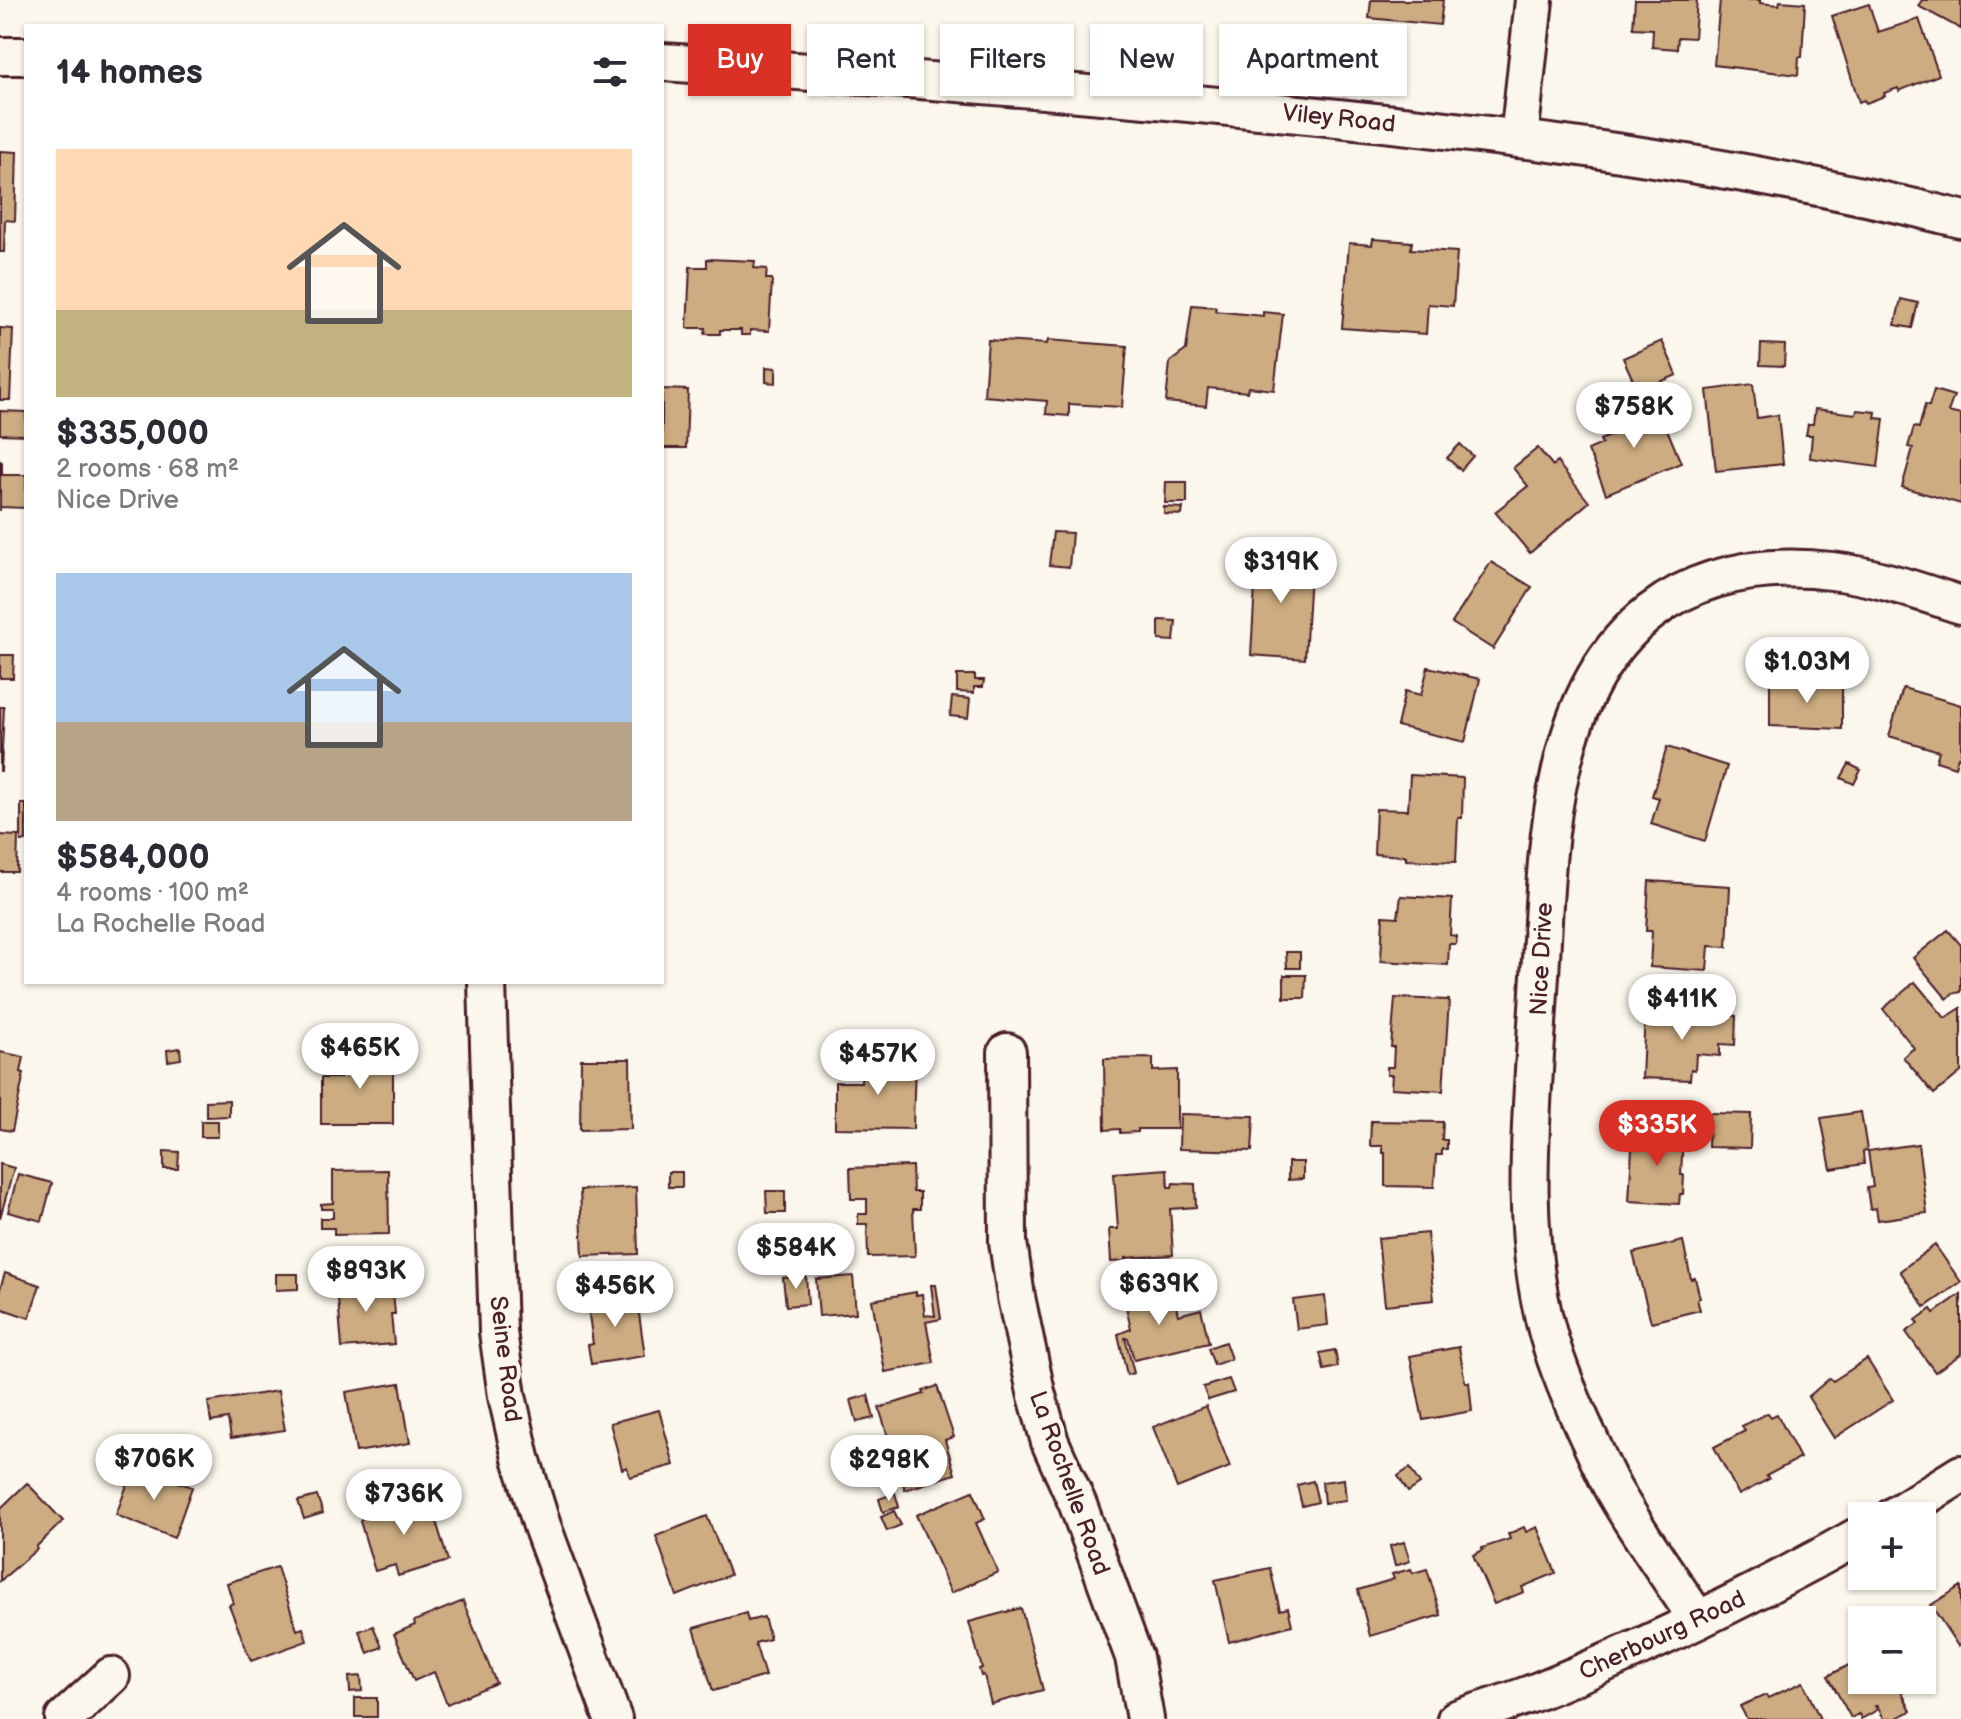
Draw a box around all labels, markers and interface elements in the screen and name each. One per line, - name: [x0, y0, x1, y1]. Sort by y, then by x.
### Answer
- chip: Buy: [688, 24, 791, 96]
- chip: Rent: [807, 24, 924, 96]
- chip: Filters: [940, 24, 1074, 96]
- chip: New: [1090, 24, 1203, 96]
- chip: Apartment: [1219, 24, 1407, 96]
- icon: filters: [588, 50, 632, 94]
- text: 14 homes: [56, 52, 203, 93]
- street label: Viley Road: [1281, 98, 1397, 139]
- icon: home: [272, 201, 416, 345]
- pin: $758K: [1578, 382, 1690, 450]
- text: $758K: [1594, 392, 1674, 423]
- text: $335,000: [56, 413, 209, 454]
- text: 2 rooms · 68 m²: [56, 454, 239, 485]
- text: Nice Drive: [56, 485, 179, 516]
- pin: $319K: [1225, 537, 1337, 605]
- text: $319K: [1243, 547, 1319, 578]
- icon: home: [272, 625, 416, 769]
- pin: $1.03M: [1742, 637, 1872, 705]
- text: $1.03M: [1763, 647, 1851, 678]
- text: $584,000: [56, 837, 210, 878]
- text: 4 rooms · 100 m²: [56, 878, 249, 909]
- street label: Nice Drive: [1524, 902, 1559, 1016]
- text: La Rochelle Road: [56, 909, 266, 940]
- pin: $411K: [1626, 974, 1738, 1042]
- text: $411K: [1646, 984, 1718, 1015]
- pin: $465K: [304, 1023, 416, 1091]
- pin: $457K: [822, 1029, 934, 1097]
- text: $465K: [320, 1033, 400, 1064]
- text: $457K: [838, 1039, 918, 1070]
- pin: $335K: [1601, 1100, 1713, 1168]
- text: $335K: [1617, 1110, 1697, 1141]
- pin: $584K: [740, 1223, 852, 1291]
- text: $584K: [756, 1233, 836, 1264]
- pin: $893K: [310, 1246, 422, 1314]
- text: $893K: [326, 1256, 406, 1287]
- pin: $639K: [1103, 1259, 1215, 1327]
- pin: $456K: [559, 1261, 671, 1329]
- text: $639K: [1119, 1269, 1200, 1300]
- text: $456K: [575, 1271, 655, 1302]
- street label: Seine Road: [483, 1294, 528, 1424]
- street label: La Rochelle Road: [1023, 1387, 1116, 1579]
- pin: $706K: [98, 1434, 210, 1502]
- pin: $298K: [833, 1435, 945, 1503]
- text: $706K: [113, 1444, 195, 1475]
- text: $298K: [848, 1445, 930, 1476]
- pin: $736K: [348, 1469, 460, 1537]
- text: $736K: [364, 1479, 444, 1510]
- map controls: [1848, 1502, 1936, 1694]
- button: +: [1848, 1502, 1936, 1590]
- street label: Cherbourg Road: [1574, 1584, 1750, 1687]
- button: −: [1848, 1606, 1936, 1694]

